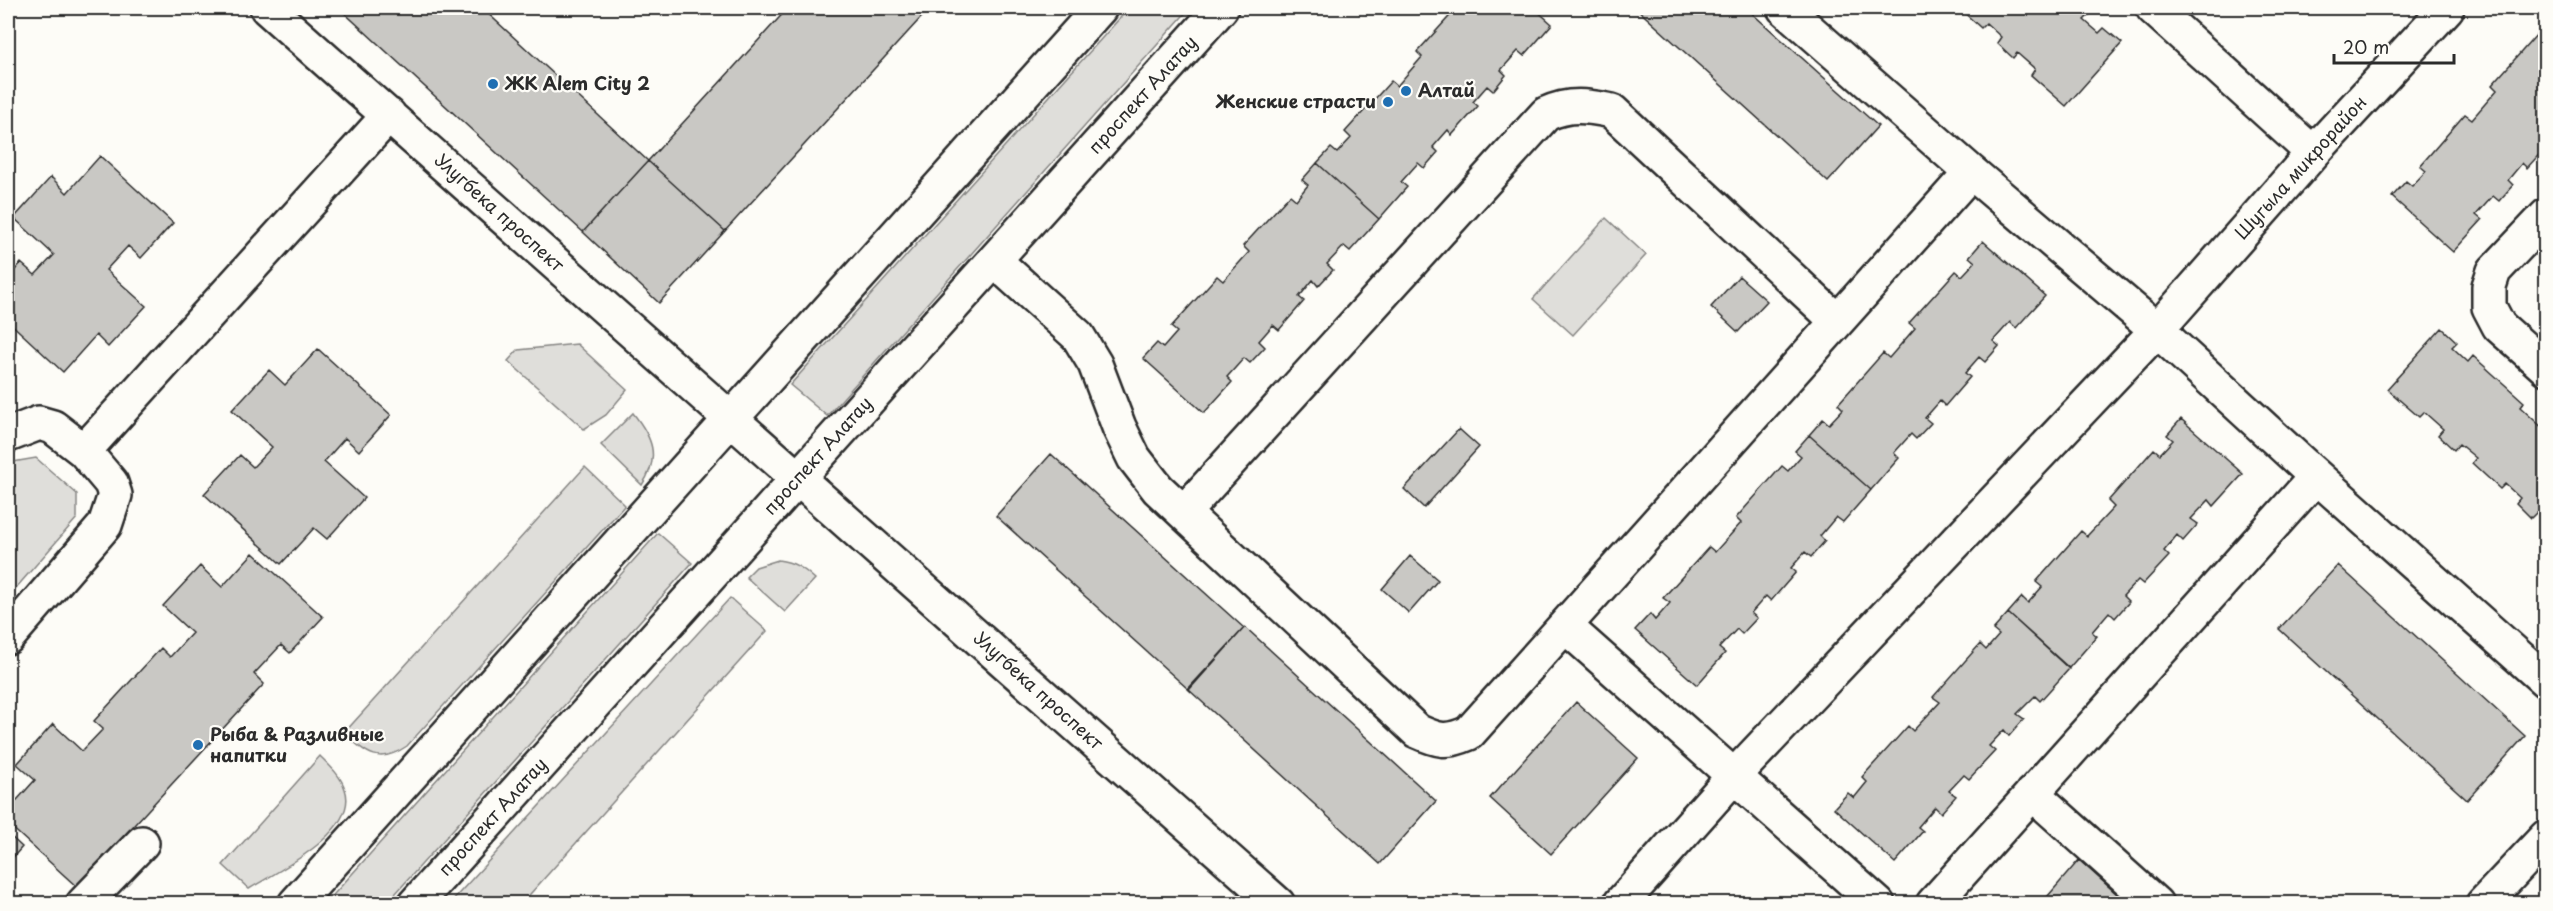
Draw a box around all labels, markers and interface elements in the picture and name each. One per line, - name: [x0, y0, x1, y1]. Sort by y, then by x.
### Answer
- scale bar: [2334, 27, 2454, 65]
- street label: проспект Алатау: [1081, 29, 1203, 159]
- text: 20 m: [2343, 33, 2389, 60]
- place label: ЖК Alem City 2: [504, 69, 650, 96]
- place label: Алтай: [1418, 76, 1475, 103]
- marker: ЖК Alem City 2: [486, 77, 500, 91]
- marker: Алтай: [1399, 84, 1413, 98]
- place label: Женские страсти: [1215, 87, 1376, 114]
- street label: Шугыла микрорайон: [2228, 89, 2372, 245]
- marker: Женские страсти: [1381, 95, 1395, 109]
- street label: Улугбека проспект: [429, 146, 571, 278]
- street label: проспект Алатау: [756, 390, 878, 520]
- street label: Улугбека проспект: [968, 624, 1110, 756]
- place label: Рыба & Разливные напитки: [210, 720, 384, 768]
- marker: Рыба & Разливные напитки: [191, 738, 205, 752]
- street label: проспект Алатау: [431, 751, 553, 881]

